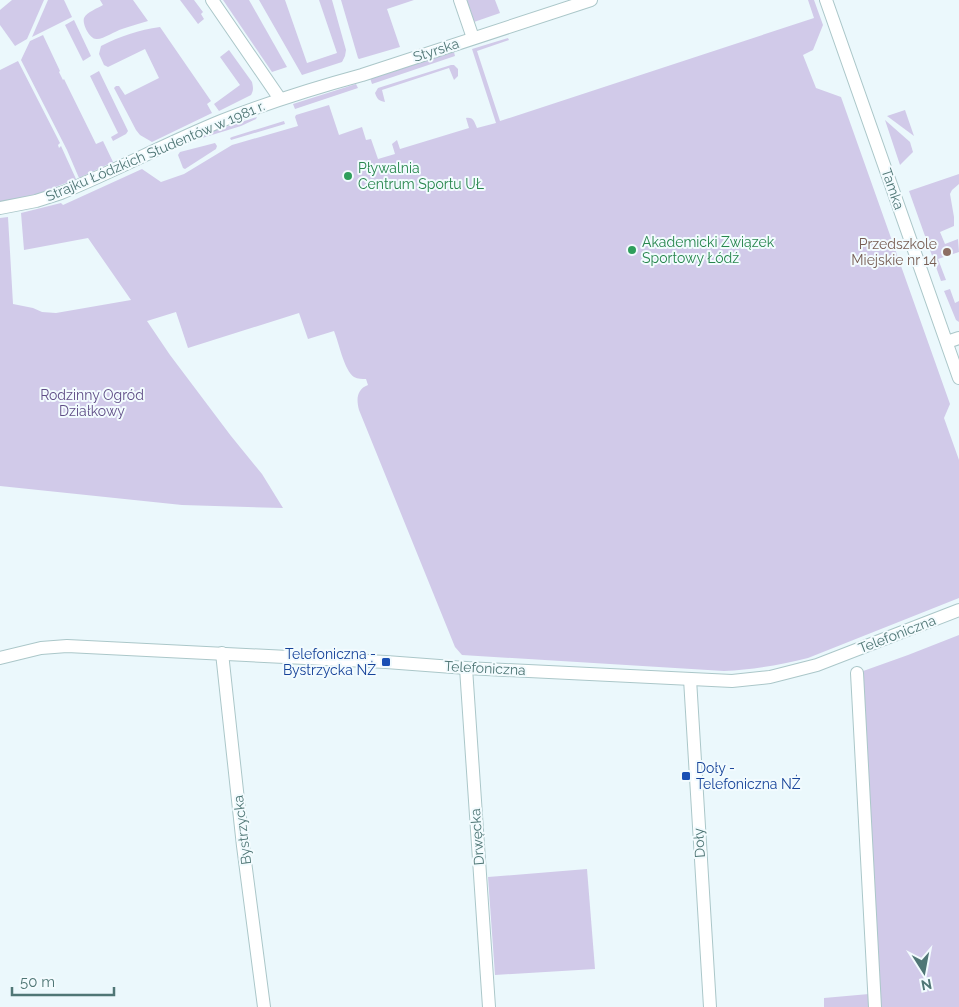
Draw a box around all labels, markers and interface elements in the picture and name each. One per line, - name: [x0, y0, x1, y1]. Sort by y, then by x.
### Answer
- street label: Styrska: [411, 35, 461, 65]
- street label: Strajku Łódzkich Studentów w 1981 r.: [43, 98, 267, 204]
- place label: Pływalnia Centrum Sportu UŁ: [358, 160, 485, 192]
- street label: Tamka: [878, 166, 908, 212]
- marker: Pływalnia Centrum Sportu UŁ: [342, 170, 354, 182]
- place label: Akademicki Związek Sportowy Łódź: [642, 234, 775, 266]
- place label: Przedszkole Miejskie nr 14: [851, 236, 937, 268]
- marker: Akademicki Związek Sportowy Łódź: [626, 244, 638, 256]
- marker: Przedszkole Miejskie nr 14: [941, 246, 953, 258]
- park label: Rodzinny Ogród Działkowy: [40, 387, 144, 419]
- street label: Telefoniczna: [856, 612, 938, 656]
- place label: Telefoniczna - Bystrzycka NŻ: [283, 646, 376, 678]
- marker: Telefoniczna - Bystrzycka NŻ: [380, 656, 392, 668]
- street label: Telefoniczna: [444, 658, 526, 678]
- place label: Doły - Telefoniczna NŻ: [696, 760, 801, 792]
- marker: Doły - Telefoniczna NŻ: [680, 770, 692, 782]
- street label: Bystrzycka: [230, 794, 254, 866]
- street label: Drwęcka: [467, 808, 487, 866]
- street label: Doły: [690, 827, 708, 858]
- north arrow: [899, 947, 949, 997]
- scale bar: [12, 964, 115, 996]
- text: 50 m: [20, 973, 55, 991]
- text: N: [920, 976, 933, 994]

